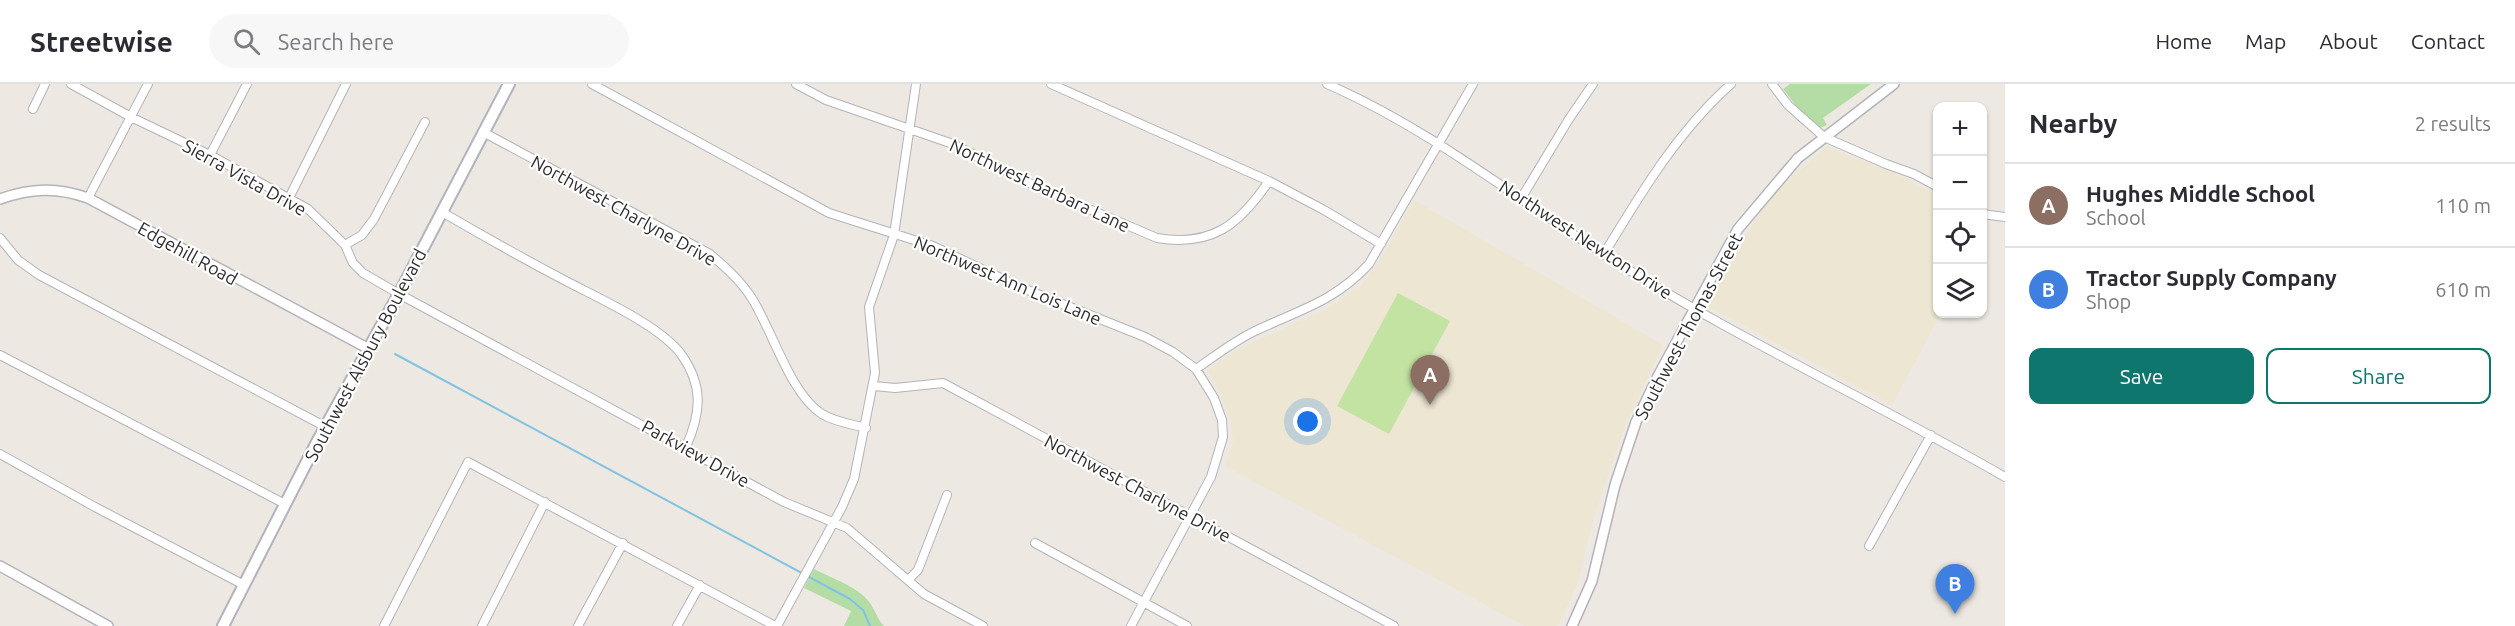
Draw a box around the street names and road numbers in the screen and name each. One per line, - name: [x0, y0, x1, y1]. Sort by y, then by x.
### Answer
- street label: Northwest Barbara Lane: [947, 134, 1133, 236]
- street label: Sierra Vista Drive: [180, 135, 310, 219]
- street label: Northwest Charlyne Drive: [528, 151, 720, 269]
- street label: Northwest Newton Drive: [1496, 176, 1676, 302]
- street label: Edgehill Road: [135, 217, 241, 289]
- street label: Southwest Thomas Street: [1630, 229, 1746, 423]
- street label: Northwest Ann Lois Lane: [911, 231, 1105, 329]
- street label: Southwest Alsbury Boulevard: [300, 245, 430, 465]
- street label: Parkview Drive: [639, 415, 753, 491]
- street label: Northwest Charlyne Drive: [1041, 430, 1235, 546]

